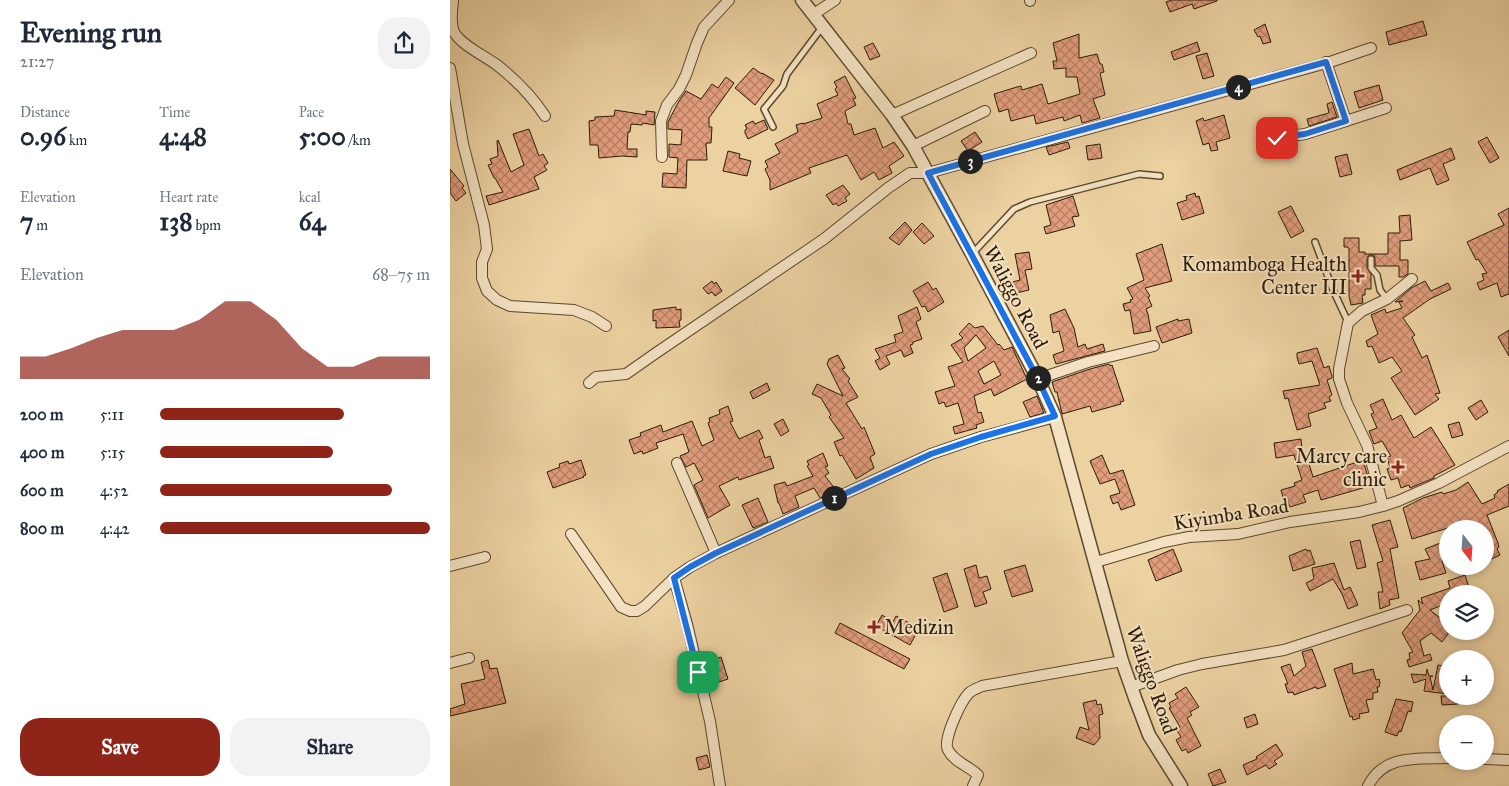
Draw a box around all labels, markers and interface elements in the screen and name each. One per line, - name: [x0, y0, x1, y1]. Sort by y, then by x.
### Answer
- text: Evening run: [20, 15, 162, 50]
- button: share: [378, 17, 430, 69]
- text: 21:27: [20, 52, 54, 71]
- pin: 4: [1226, 74, 1250, 100]
- text: 4: [1235, 79, 1242, 96]
- text: Distance: [20, 104, 70, 121]
- text: Time: [159, 104, 190, 121]
- text: Pace: [299, 104, 324, 121]
- pin: [1256, 117, 1298, 159]
- text: 0.96: [20, 121, 66, 152]
- text: 4:48: [159, 121, 207, 152]
- text: 5:00: [299, 121, 346, 152]
- icon: check: [1263, 124, 1291, 152]
- text: km: [66, 132, 87, 149]
- text: /km: [346, 132, 371, 149]
- pin: 3: [958, 148, 982, 174]
- text: 3: [968, 153, 973, 170]
- text: Elevation: [20, 189, 76, 206]
- text: Heart rate: [159, 189, 218, 206]
- text: kcal: [299, 189, 321, 206]
- text: 7: [20, 206, 33, 237]
- text: 138: [159, 206, 193, 237]
- text: 64: [299, 206, 325, 237]
- text: m: [33, 217, 48, 234]
- text: bpm: [193, 217, 221, 234]
- street label: Waliggo Road: [978, 241, 1053, 353]
- place label: Komamboga Health Center III: [1182, 252, 1347, 299]
- text: Elevation: [20, 265, 84, 284]
- text: 68–75 m: [372, 265, 430, 284]
- marker: Komamboga Health Center III: [1351, 269, 1365, 283]
- pin: 2: [1026, 366, 1050, 390]
- text: 2: [1035, 370, 1042, 387]
- text: 200 m: [20, 405, 63, 424]
- text: 5:11: [100, 405, 124, 424]
- text: 400 m: [20, 443, 64, 462]
- text: 5:15: [100, 443, 125, 462]
- place label: Marcy care clinic: [1296, 444, 1387, 491]
- marker: Marcy care clinic: [1391, 460, 1405, 474]
- text: 600 m: [20, 481, 64, 500]
- text: 4:52: [100, 481, 128, 500]
- pin: 1: [822, 486, 846, 510]
- text: 1: [832, 490, 837, 507]
- street label: Kiyimba Road: [1172, 493, 1290, 535]
- text: 800 m: [20, 519, 64, 538]
- text: 4:42: [100, 519, 130, 538]
- north arrow: [1439, 520, 1494, 575]
- map controls: [1439, 520, 1494, 770]
- button: layers: [1439, 585, 1494, 640]
- place label: Medizin: [884, 615, 954, 639]
- marker: Medizin: [868, 621, 880, 633]
- street label: Waliggo Road: [1120, 623, 1183, 738]
- button: +: [1439, 650, 1494, 705]
- pin: [677, 651, 719, 693]
- icon: arrive: [684, 658, 712, 686]
- button: −: [1439, 715, 1494, 770]
- button: Save: [20, 718, 220, 776]
- button: Share: [230, 718, 430, 776]

